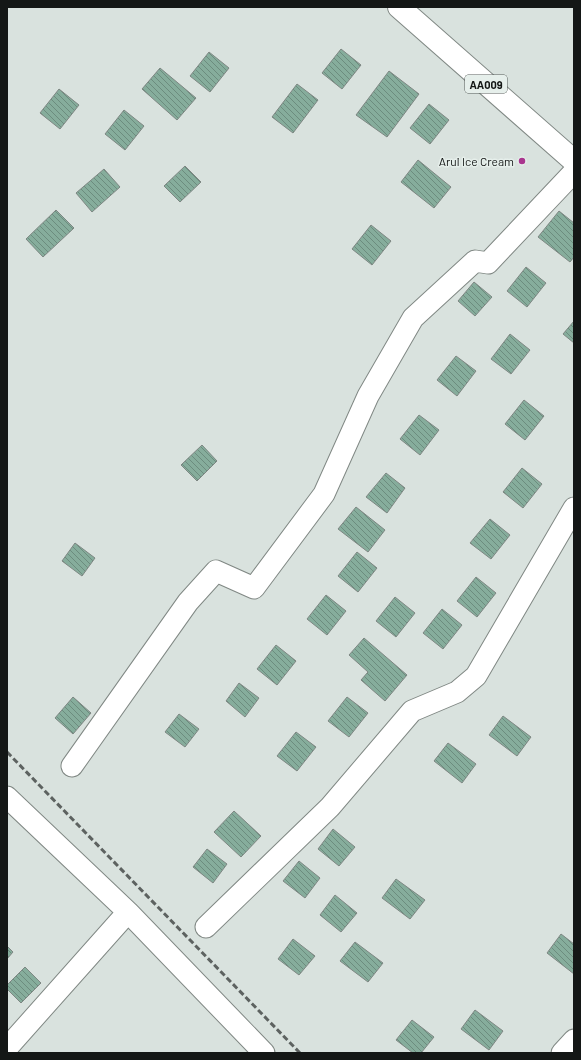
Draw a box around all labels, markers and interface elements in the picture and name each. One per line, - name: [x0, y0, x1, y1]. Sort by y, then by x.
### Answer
- road number: AA009: [465, 75, 507, 93]
- place label: Arul Ice Cream: [439, 154, 514, 168]
- marker: Arul Ice Cream: [517, 156, 527, 166]

